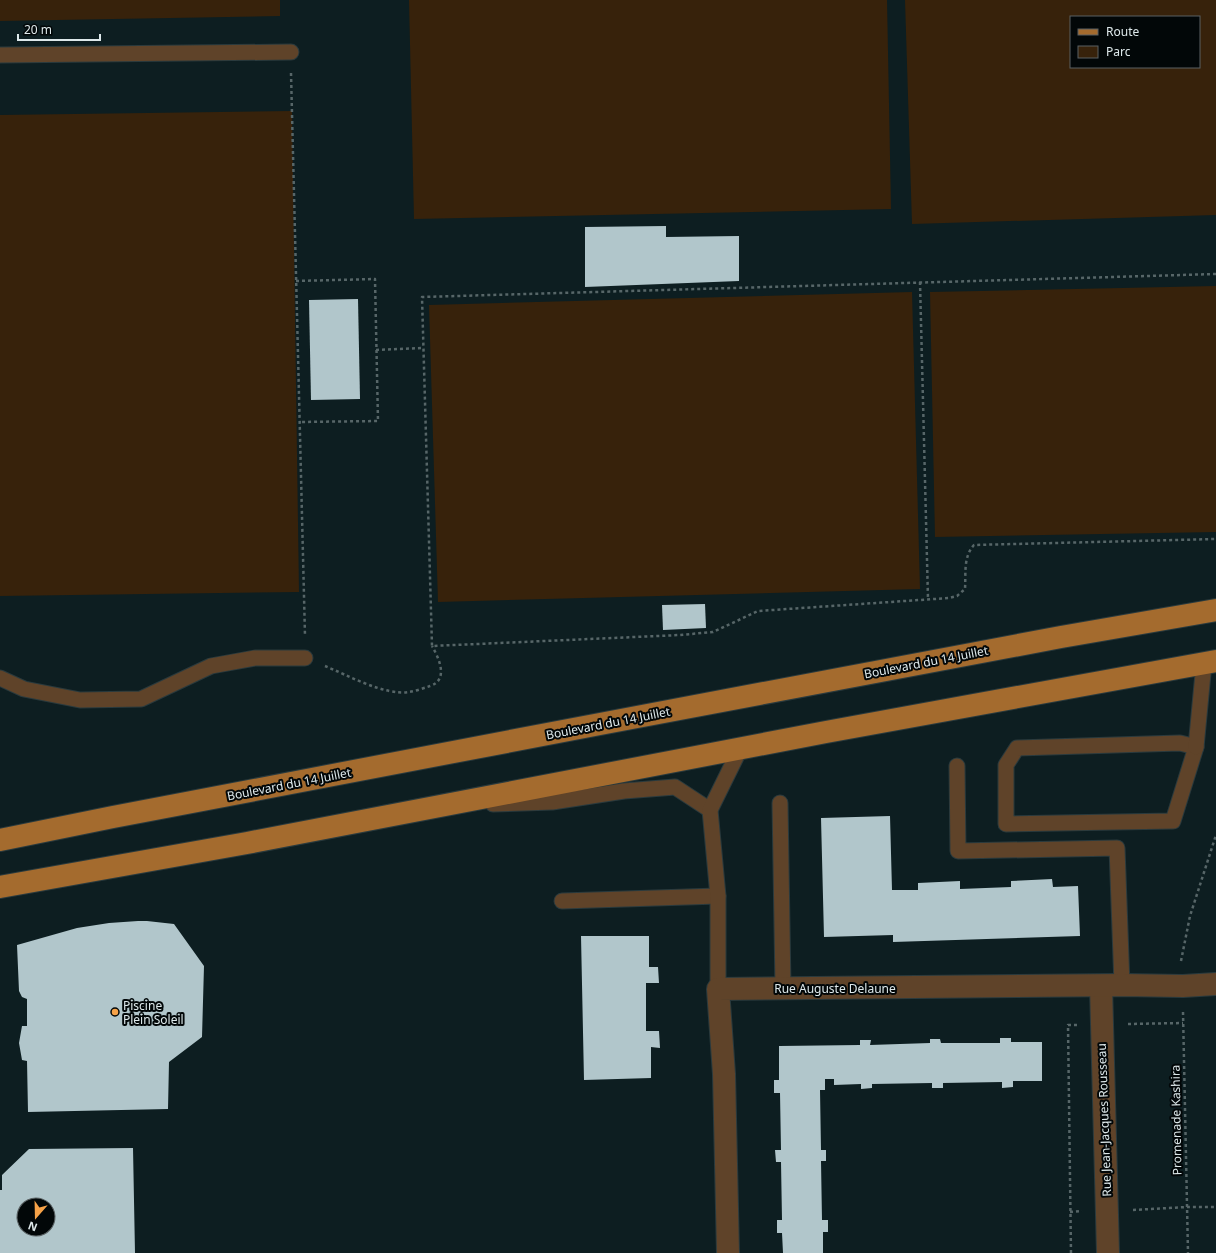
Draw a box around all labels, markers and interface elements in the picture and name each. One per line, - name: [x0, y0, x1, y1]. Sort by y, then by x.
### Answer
- scale bar: [18, 16, 100, 42]
- legend: [1070, 16, 1200, 68]
- text: 20 m: [24, 21, 52, 38]
- text: Route: [1106, 23, 1139, 40]
- text: Parc: [1106, 43, 1131, 60]
- street label: Boulevard du 14 Juillet: [863, 642, 990, 682]
- street label: Boulevard du 14 Juillet: [545, 703, 672, 743]
- street label: Boulevard du 14 Juillet: [226, 764, 353, 804]
- street label: Rue Auguste Delaune: [774, 980, 896, 997]
- place label: Piscine Plein Soleil: [123, 997, 184, 1028]
- marker: Piscine Plein Soleil: [110, 1007, 120, 1017]
- street label: Rue Jean-Jacques Rousseau: [1093, 1043, 1115, 1197]
- street label: Promenade Kashira: [1167, 1065, 1185, 1175]
- north arrow: [16, 1197, 56, 1237]
- text: N: [26, 1218, 39, 1235]

